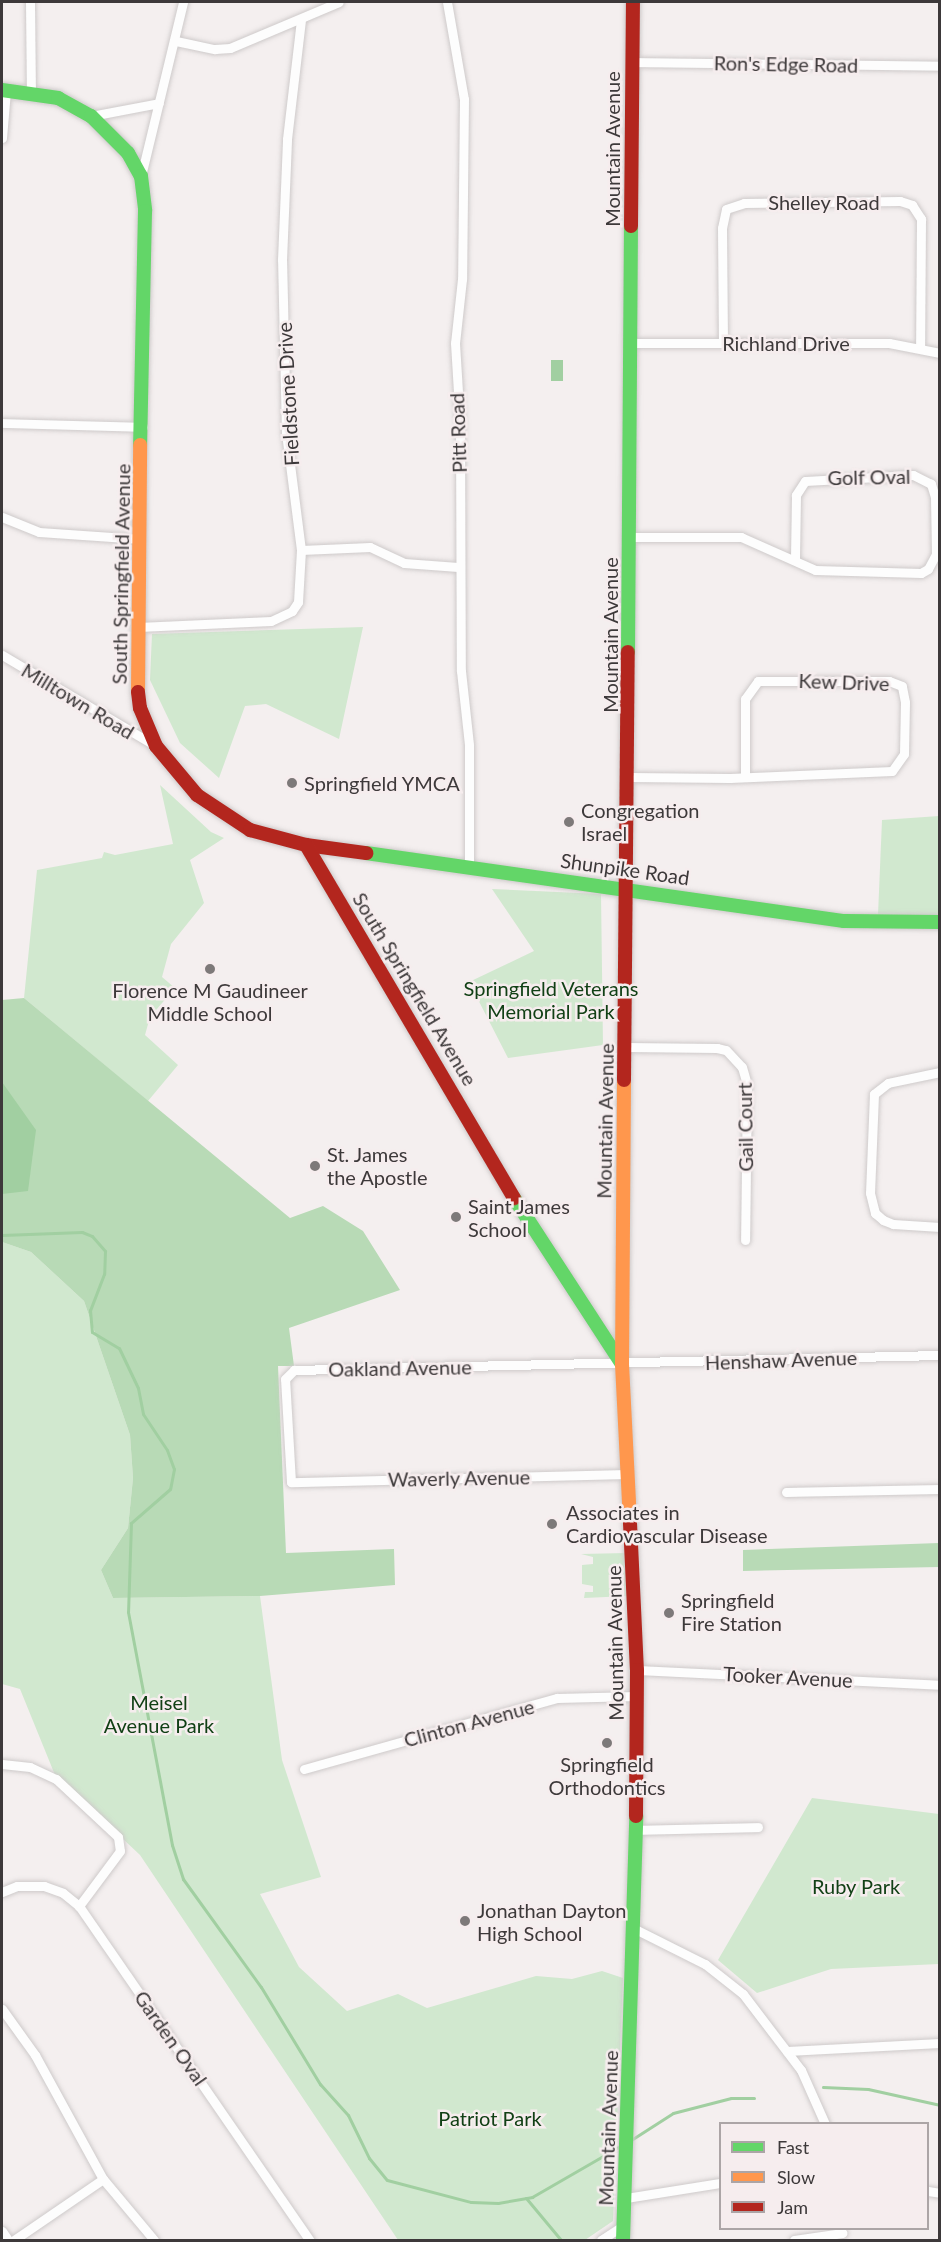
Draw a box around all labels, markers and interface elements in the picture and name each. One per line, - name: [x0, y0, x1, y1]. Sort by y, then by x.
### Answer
- street label: Ron's Edge Road: [714, 51, 858, 77]
- street label: Mountain Avenue: [600, 71, 624, 227]
- street label: Shelley Road: [768, 190, 880, 214]
- street label: Fieldstone Drive: [272, 321, 304, 467]
- street label: Richland Drive: [722, 331, 850, 355]
- street label: Pitt Road: [445, 393, 471, 473]
- street label: South Springfield Avenue: [107, 463, 135, 685]
- street label: Golf Oval: [827, 464, 911, 490]
- street label: Mountain Avenue: [598, 557, 622, 713]
- street label: Milltown Road: [17, 658, 139, 744]
- street label: Kew Drive: [798, 668, 890, 696]
- place label: Springfield YMCA: [304, 771, 460, 795]
- marker: Springfield YMCA: [285, 776, 299, 790]
- place label: Congregation Israel: [581, 798, 700, 845]
- marker: Congregation Israel: [562, 815, 576, 829]
- street label: Shunpike Road: [559, 848, 691, 890]
- street label: South Springfield Avenue: [348, 888, 482, 1090]
- marker: Florence M Gaudineer Middle School: [203, 962, 217, 976]
- park label: Springfield Veterans Memorial Park: [463, 977, 639, 1024]
- place label: Florence M Gaudineer Middle School: [112, 978, 308, 1025]
- street label: Mountain Avenue: [592, 1043, 618, 1199]
- street label: Gail Court: [732, 1082, 758, 1172]
- place label: St. James the Apostle: [327, 1142, 428, 1189]
- marker: St. James the Apostle: [308, 1159, 322, 1173]
- place label: Saint James School: [468, 1194, 570, 1241]
- marker: Saint James School: [449, 1210, 463, 1224]
- street label: Henshaw Avenue: [704, 1345, 858, 1375]
- street label: Oakland Avenue: [328, 1355, 472, 1381]
- street label: Waverly Avenue: [387, 1465, 531, 1491]
- place label: Associates in Cardiovascular Disease: [566, 1500, 768, 1547]
- marker: Associates in Cardiovascular Disease: [543, 1515, 561, 1533]
- street label: Mountain Avenue: [602, 1565, 628, 1721]
- place label: Springfield Fire Station: [681, 1589, 782, 1636]
- marker: Springfield Fire Station: [662, 1606, 676, 1620]
- street label: Tooker Avenue: [722, 1662, 854, 1692]
- park label: Meisel Avenue Park: [104, 1690, 214, 1737]
- street label: Clinton Avenue: [401, 1694, 537, 1752]
- marker: Springfield Orthodontics: [600, 1736, 614, 1750]
- place label: Springfield Orthodontics: [549, 1752, 665, 1799]
- park label: Ruby Park: [812, 1874, 900, 1898]
- place label: Jonathan Dayton High School: [477, 1898, 627, 1945]
- marker: Jonathan Dayton High School: [458, 1914, 472, 1928]
- street label: Garden Oval: [130, 1986, 212, 2090]
- street label: Mountain Avenue: [593, 2050, 623, 2206]
- park label: Patriot Park: [438, 2106, 542, 2130]
- legend: [719, 2122, 929, 2230]
- text: Fast: [777, 2136, 809, 2158]
- text: Slow: [777, 2166, 815, 2188]
- text: Jam: [777, 2196, 808, 2218]

